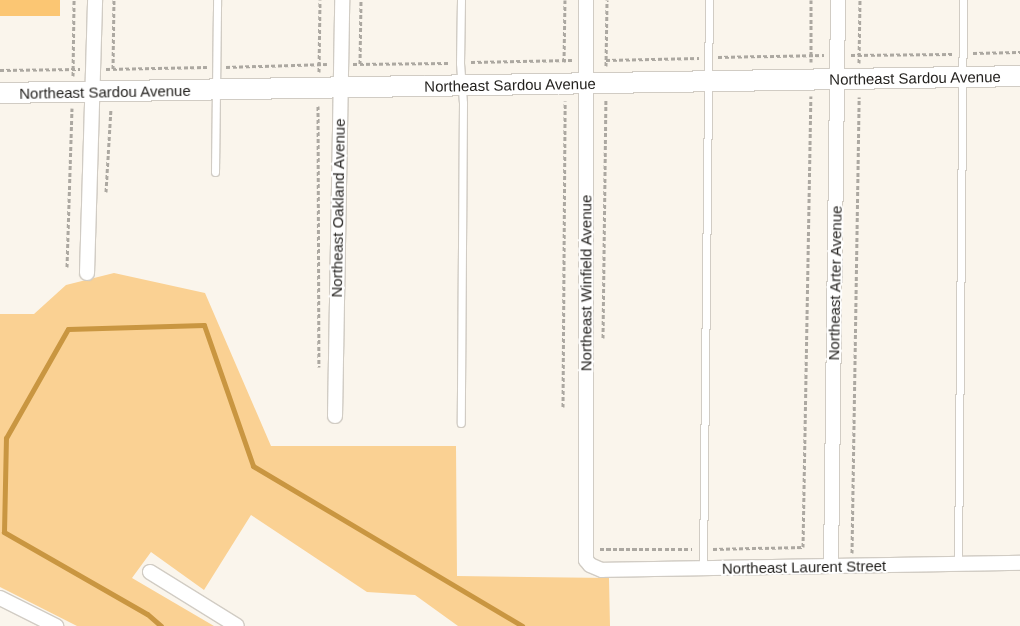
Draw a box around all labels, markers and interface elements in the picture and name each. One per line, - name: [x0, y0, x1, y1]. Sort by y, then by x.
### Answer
- street label: Northeast Sardou Avenue: [829, 67, 1001, 89]
- street label: Northeast Sardou Avenue: [424, 74, 596, 96]
- street label: Northeast Sardou Avenue: [19, 81, 191, 103]
- street label: Northeast Oakland Avenue: [327, 118, 349, 298]
- street label: Northeast Winfield Avenue: [577, 194, 595, 372]
- street label: Northeast Arter Avenue: [825, 205, 845, 361]
- street label: Northeast Laurent Street: [722, 557, 886, 577]

